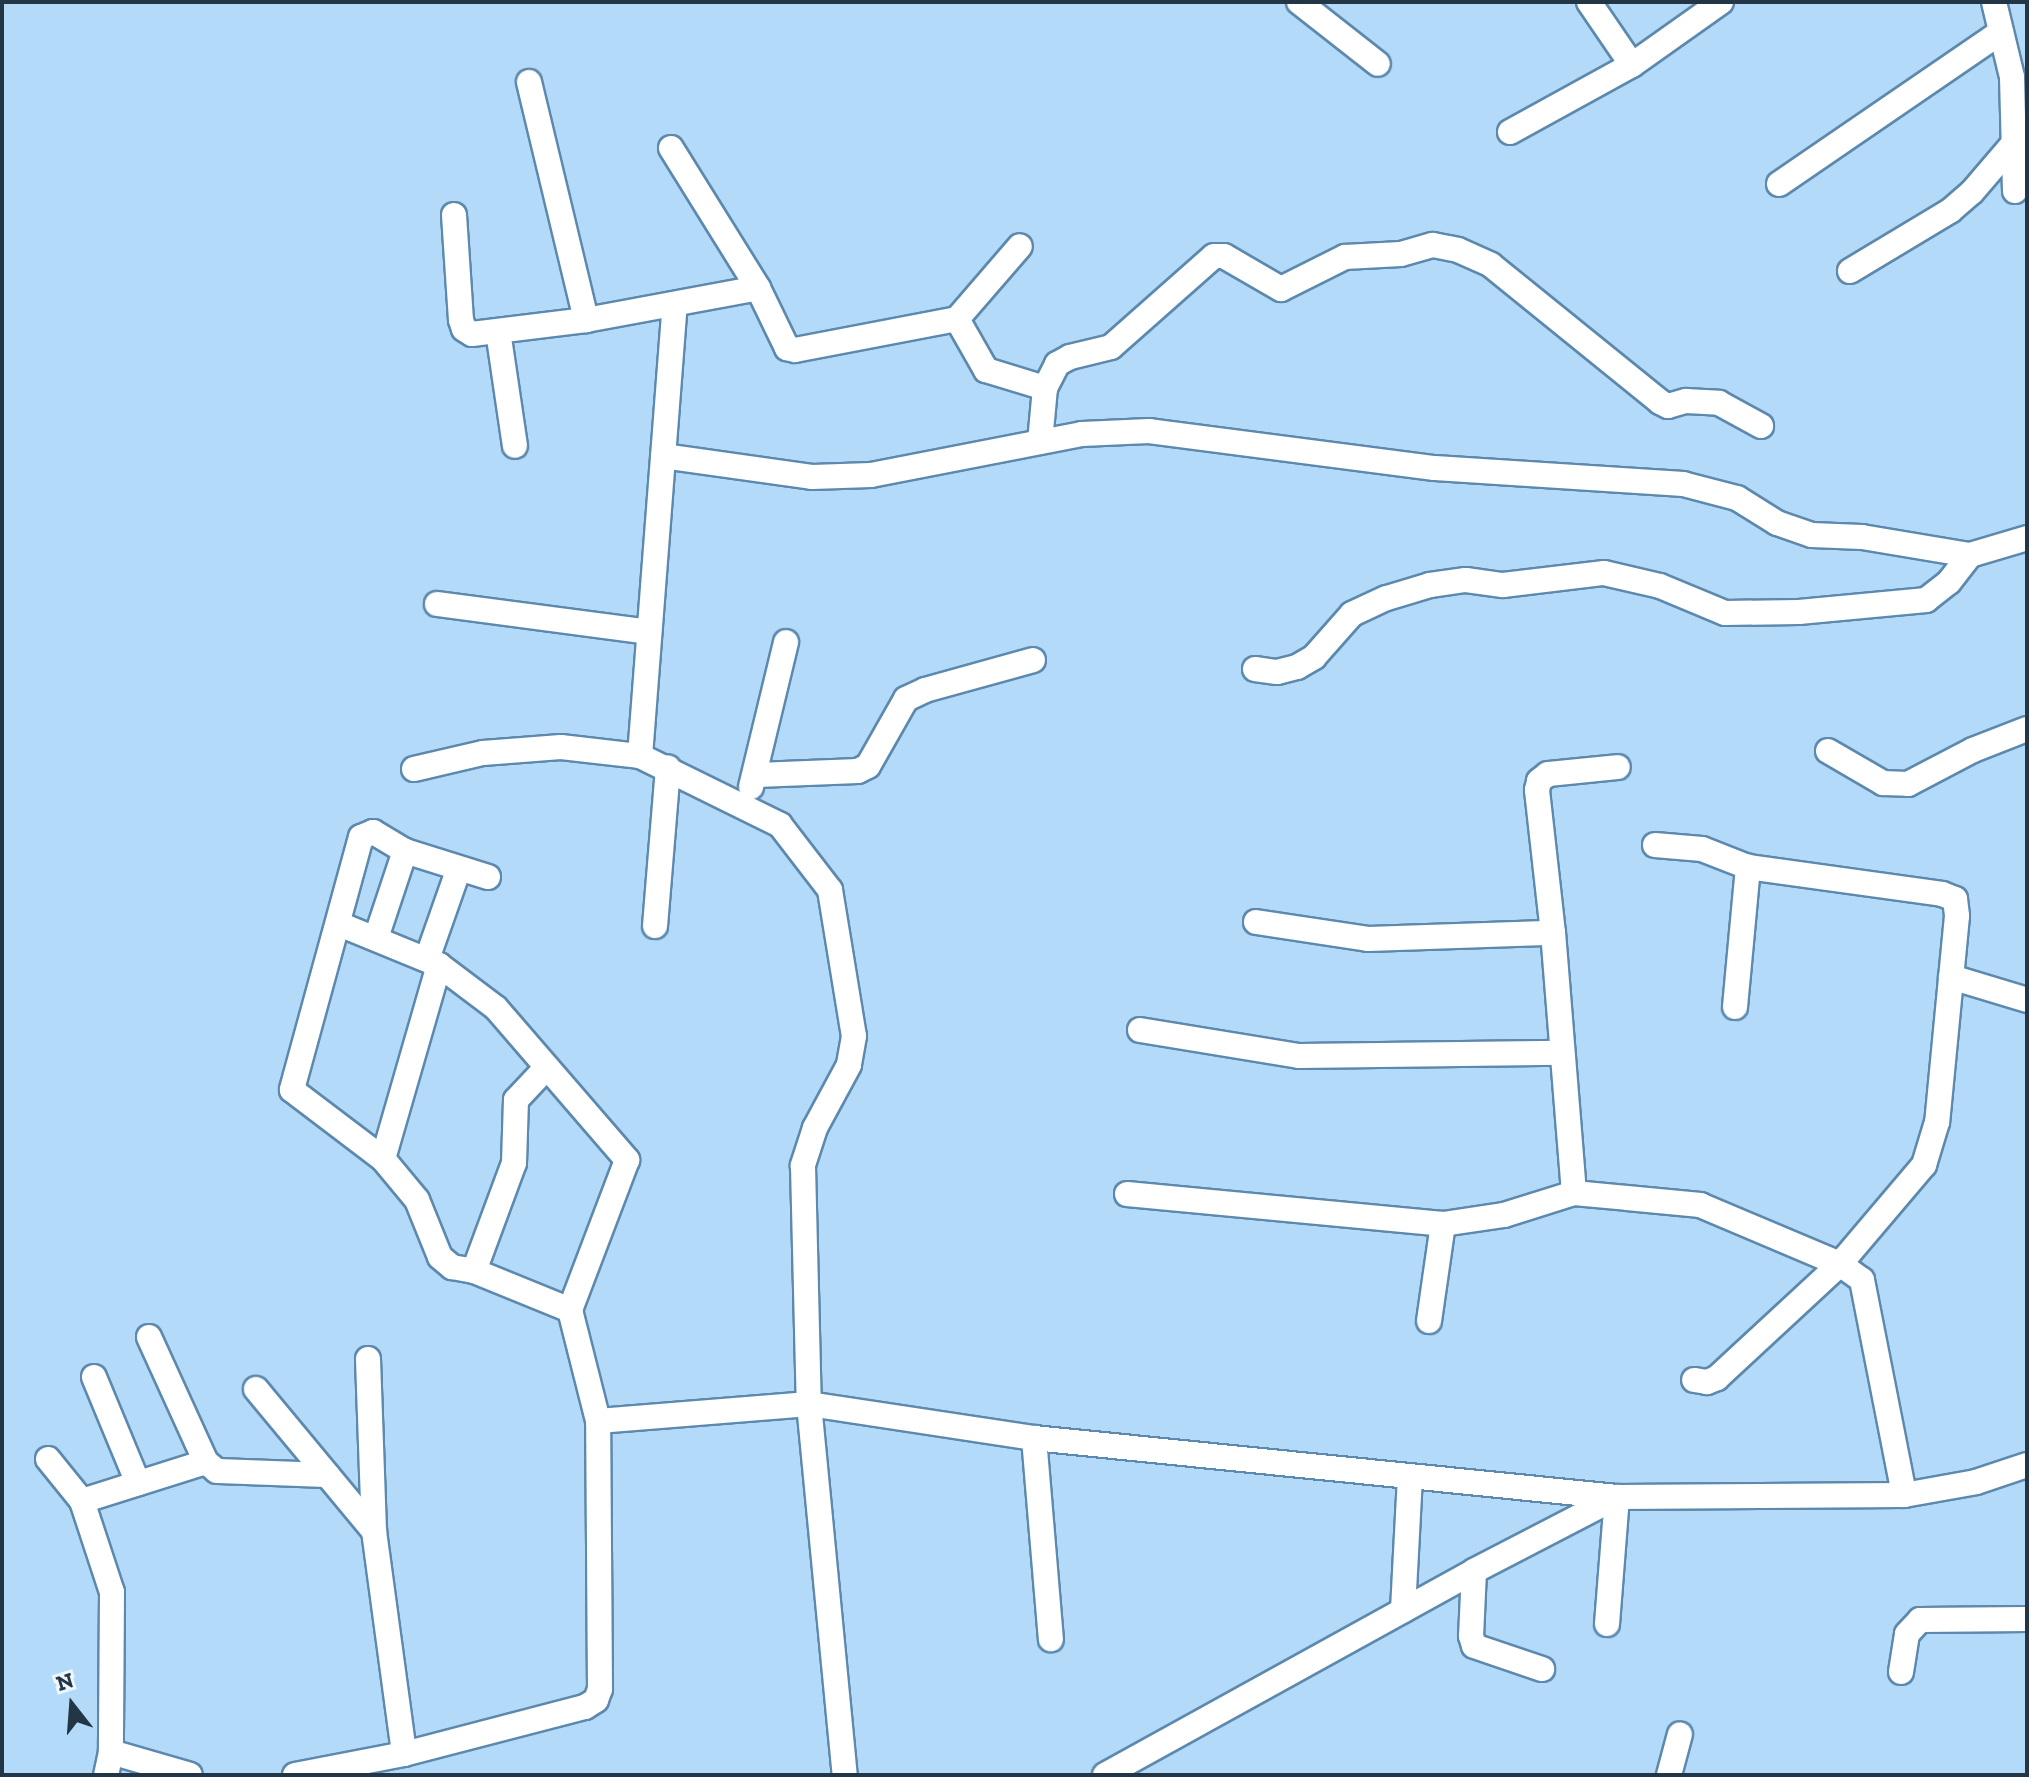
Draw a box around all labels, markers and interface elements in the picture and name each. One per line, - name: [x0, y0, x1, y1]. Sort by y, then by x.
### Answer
- north arrow: [32, 1665, 112, 1745]
- text: N: [53, 1666, 77, 1697]

